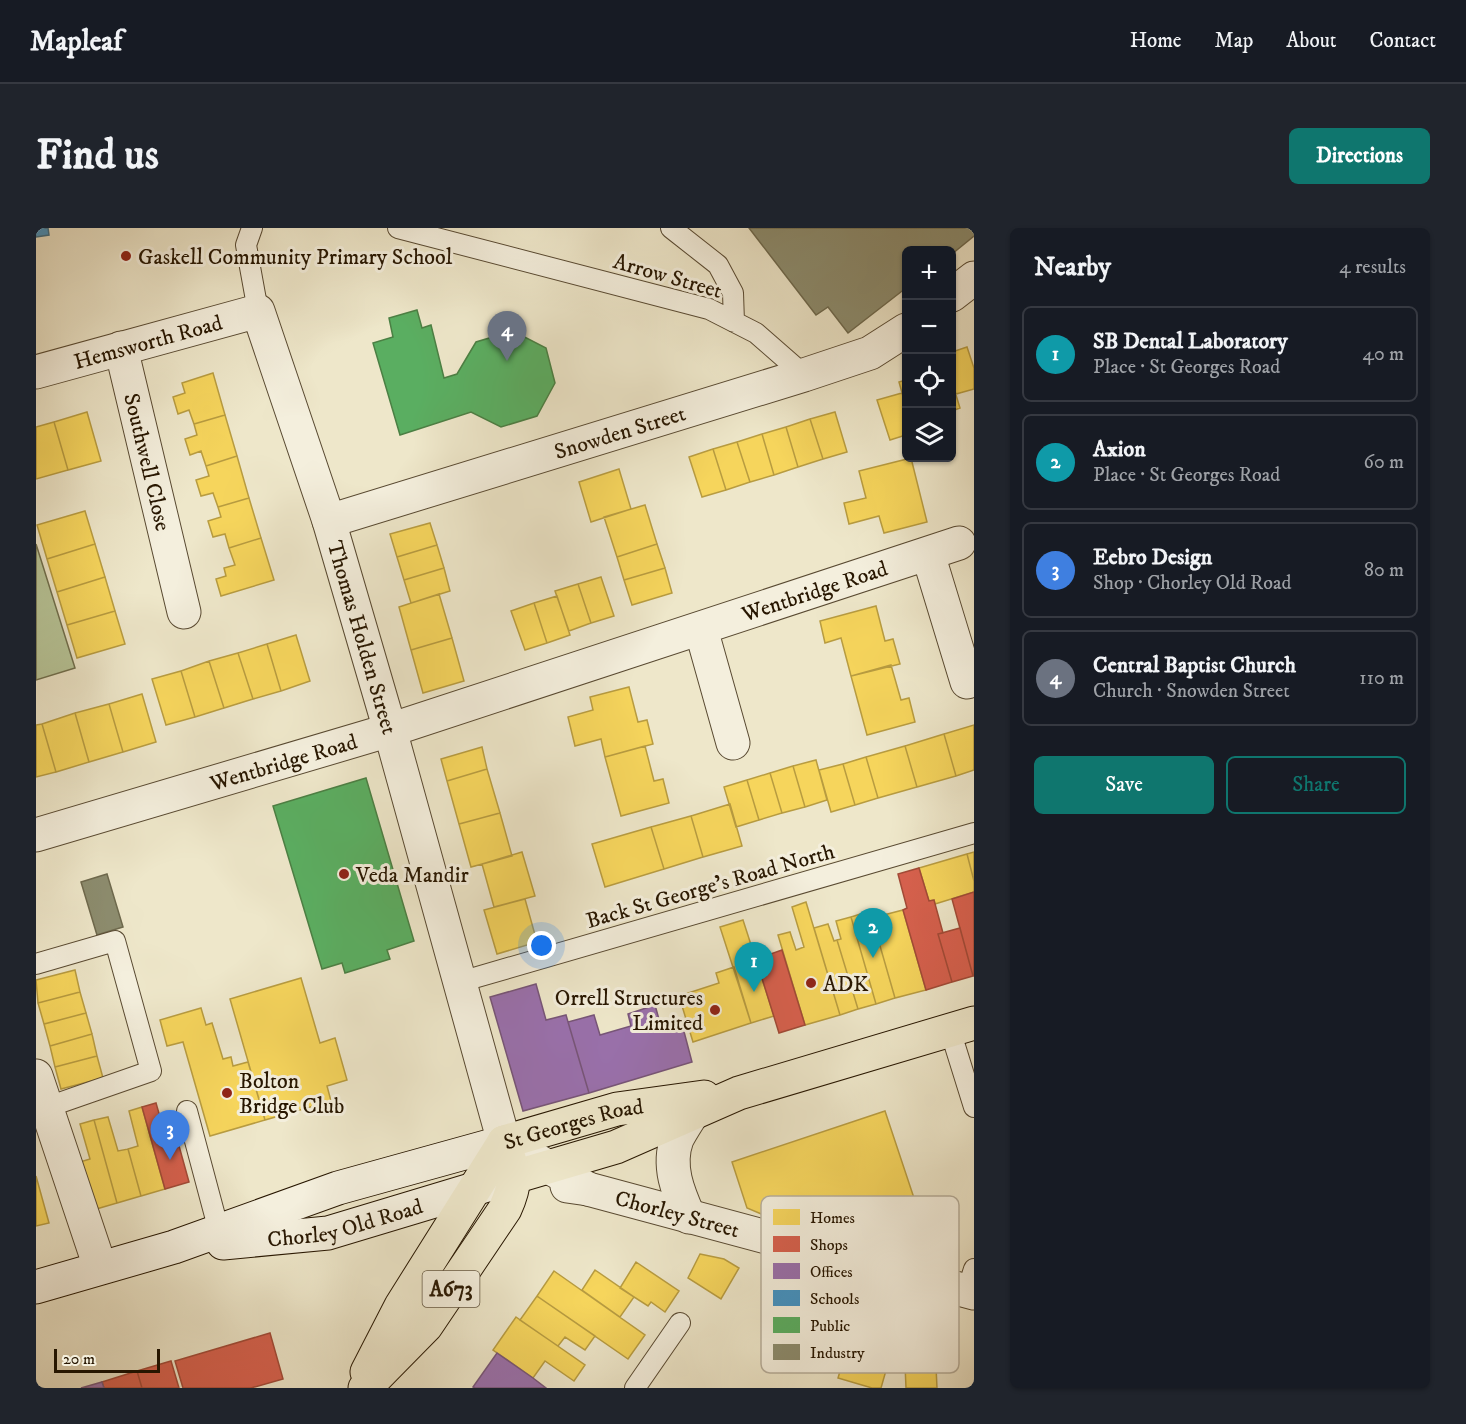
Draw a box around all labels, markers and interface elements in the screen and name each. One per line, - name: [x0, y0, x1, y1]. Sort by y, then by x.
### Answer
- text: Mapleaf: [30, 24, 122, 59]
- text: Home: [1130, 28, 1182, 54]
- text: Map: [1215, 28, 1253, 54]
- text: About: [1286, 28, 1337, 54]
- text: Contact: [1370, 28, 1436, 54]
- button: Directions: [1289, 128, 1430, 184]
- text: Find us: [36, 130, 159, 182]
- place label: Gaskell Community Primary School: [138, 244, 453, 271]
- map controls: [902, 246, 956, 462]
- button: +: [902, 246, 956, 300]
- street label: Arrow Street: [610, 248, 725, 305]
- marker: Gaskell Community Primary School: [119, 249, 133, 263]
- text: Nearby: [1034, 251, 1111, 284]
- text: 4 results: [1339, 255, 1406, 280]
- button: −: [902, 300, 956, 354]
- street label: Hemsworth Road: [71, 309, 226, 376]
- pin: 4: [488, 312, 526, 361]
- text: SB Dental Laboratory: [1093, 328, 1288, 355]
- text: 1: [1052, 342, 1059, 367]
- text: 40 m: [1362, 342, 1404, 367]
- button: locate: [902, 354, 956, 408]
- text: Place · St Georges Road: [1093, 355, 1280, 380]
- street label: Southwell Close: [117, 391, 176, 534]
- street label: Snowden Street: [551, 400, 689, 466]
- button: layers: [902, 408, 956, 462]
- text: Axion: [1093, 436, 1146, 463]
- text: 2: [1051, 450, 1060, 475]
- text: 60 m: [1364, 450, 1404, 475]
- text: Place · St Georges Road: [1093, 463, 1280, 488]
- street label: Thomas Holden Street: [320, 538, 403, 738]
- text: Eebro Design: [1093, 544, 1212, 571]
- street label: Wentbridge Road: [738, 555, 891, 629]
- text: 3: [1052, 558, 1059, 583]
- text: 80 m: [1364, 558, 1404, 583]
- text: Shop · Chorley Old Road: [1093, 571, 1291, 596]
- text: Central Baptist Church: [1093, 652, 1296, 679]
- text: 4: [1050, 666, 1061, 691]
- text: 110 m: [1359, 666, 1404, 691]
- text: Church · Snowden Street: [1093, 679, 1290, 704]
- street label: Wentbridge Road: [206, 729, 360, 798]
- button: Save: [1034, 756, 1214, 814]
- button: Share: [1226, 756, 1406, 814]
- street label: Back St George's Road North: [583, 838, 838, 935]
- place label: Veda Mandir: [355, 862, 469, 889]
- marker: Veda Mandir: [337, 867, 351, 881]
- pin: 2: [854, 908, 892, 958]
- your location: [527, 931, 556, 960]
- pin: 1: [734, 942, 774, 992]
- place label: ADK: [823, 971, 869, 998]
- marker: ADK: [804, 976, 818, 990]
- place label: Orrell Structures Limited: [555, 985, 703, 1037]
- marker: Orrell Structures Limited: [708, 1003, 722, 1017]
- place label: Bolton Bridge Club: [239, 1068, 344, 1120]
- marker: Bolton Bridge Club: [220, 1086, 234, 1100]
- street label: St Georges Road: [501, 1094, 645, 1156]
- pin: 3: [150, 1110, 190, 1160]
- street label: Chorley Street: [612, 1185, 742, 1244]
- street label: Chorley Old Road: [266, 1193, 426, 1254]
- legend: [761, 1196, 959, 1373]
- text: Homes: [810, 1208, 855, 1228]
- text: Shops: [810, 1235, 848, 1255]
- text: Offices: [810, 1262, 853, 1282]
- road number: A673: [422, 1271, 480, 1307]
- text: Schools: [810, 1289, 859, 1309]
- text: Public: [810, 1316, 850, 1336]
- text: Industry: [810, 1343, 865, 1363]
- scale bar: [54, 1346, 160, 1374]
- text: 20 m: [63, 1349, 95, 1369]

